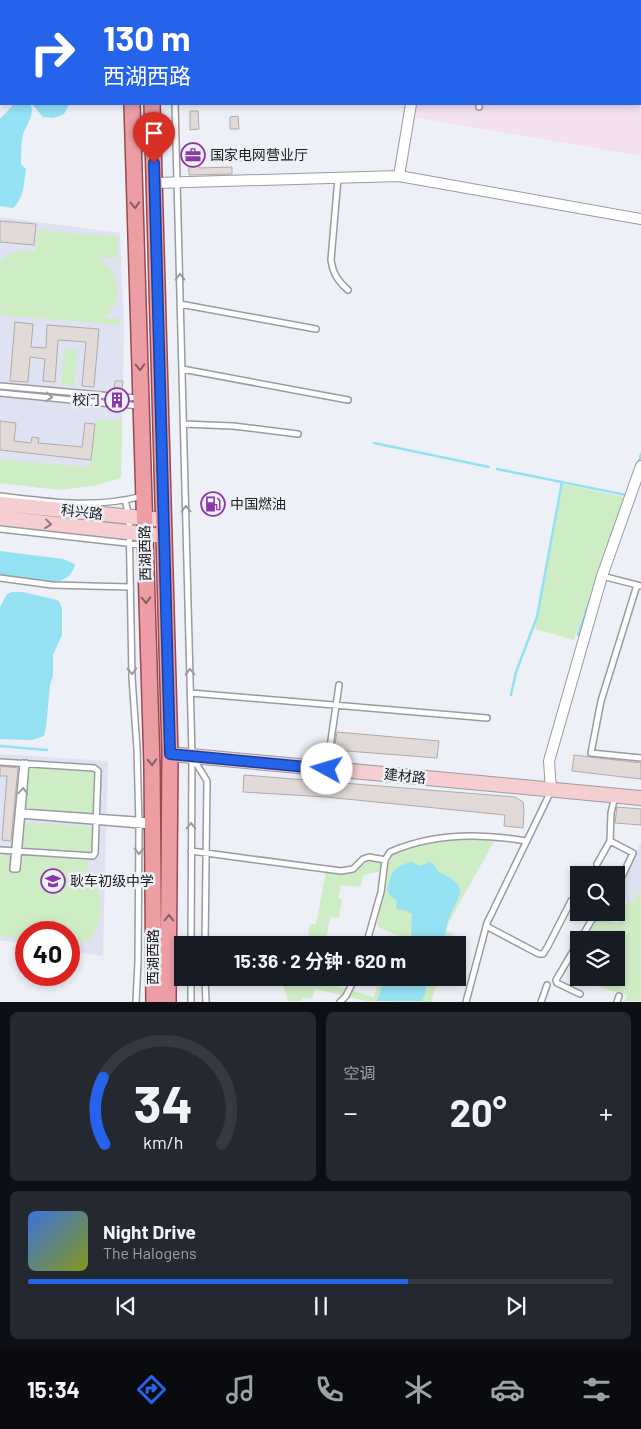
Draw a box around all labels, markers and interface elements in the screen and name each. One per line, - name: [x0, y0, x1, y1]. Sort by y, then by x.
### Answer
- text: 130 m: [103, 16, 190, 58]
- icon: right: [20, 20, 85, 85]
- text: 西湖西路: [103, 62, 191, 88]
- pin: [133, 112, 175, 163]
- icon: arrive: [140, 119, 168, 147]
- office icon: 国家电网营业厅: [180, 142, 206, 168]
- place label: 国家电网营业厅: [210, 146, 308, 163]
- one-way arrow: [129, 201, 140, 209]
- one-way arrow: [174, 273, 185, 281]
- one-way arrow: [134, 364, 145, 372]
- building icon: 校门: [104, 387, 130, 413]
- one-way arrow: [45, 391, 53, 402]
- place label: 校门: [72, 391, 100, 408]
- fuel station icon: 中国燃油: [200, 491, 226, 517]
- place label: 中国燃油: [230, 495, 286, 512]
- street label: 科兴路: [60, 501, 104, 522]
- one-way arrow: [180, 505, 191, 513]
- one-way arrow: [45, 518, 53, 529]
- street label: 西湖西路: [136, 525, 153, 581]
- one-way arrow: [141, 596, 152, 604]
- one-way arrow: [126, 667, 137, 675]
- one-way arrow: [185, 668, 195, 676]
- position arrow: [300, 742, 352, 794]
- one-way arrow: [147, 758, 157, 766]
- street label: 建材路: [383, 765, 427, 786]
- one-way arrow: [18, 787, 29, 795]
- one-way arrow: [186, 822, 196, 830]
- one-way arrow: [134, 847, 144, 855]
- map controls: [570, 866, 625, 986]
- button: search: [570, 866, 625, 921]
- school or university icon: 耿车初级中学: [40, 868, 66, 894]
- place label: 耿车初级中学: [70, 872, 154, 889]
- one-way arrow: [164, 914, 174, 922]
- speed limit sign: 40: [15, 921, 80, 986]
- street label: 西湖西路: [144, 929, 161, 985]
- button: layers: [570, 931, 625, 986]
- text: 15:36 · 2 分钟 · 620 m: [234, 949, 406, 972]
- text: 空调: [344, 1063, 376, 1082]
- text: 34: [133, 1071, 193, 1133]
- text: 20°: [450, 1089, 507, 1135]
- text: −: [344, 1095, 358, 1129]
- text: +: [599, 1095, 613, 1129]
- text: km/h: [143, 1131, 183, 1153]
- text: Night Drive: [103, 1220, 196, 1243]
- text: The Halogens: [103, 1243, 197, 1262]
- icon: previous: [112, 1292, 140, 1320]
- icon: pause: [307, 1292, 335, 1320]
- icon: next: [502, 1292, 530, 1320]
- icon: directions: [134, 1372, 169, 1407]
- icon: music: [223, 1372, 258, 1407]
- icon: phone: [312, 1372, 347, 1407]
- icon: climate: [401, 1372, 436, 1407]
- icon: car: [490, 1372, 525, 1407]
- icon: filters: [579, 1372, 614, 1407]
- text: 15:34: [27, 1376, 80, 1402]

